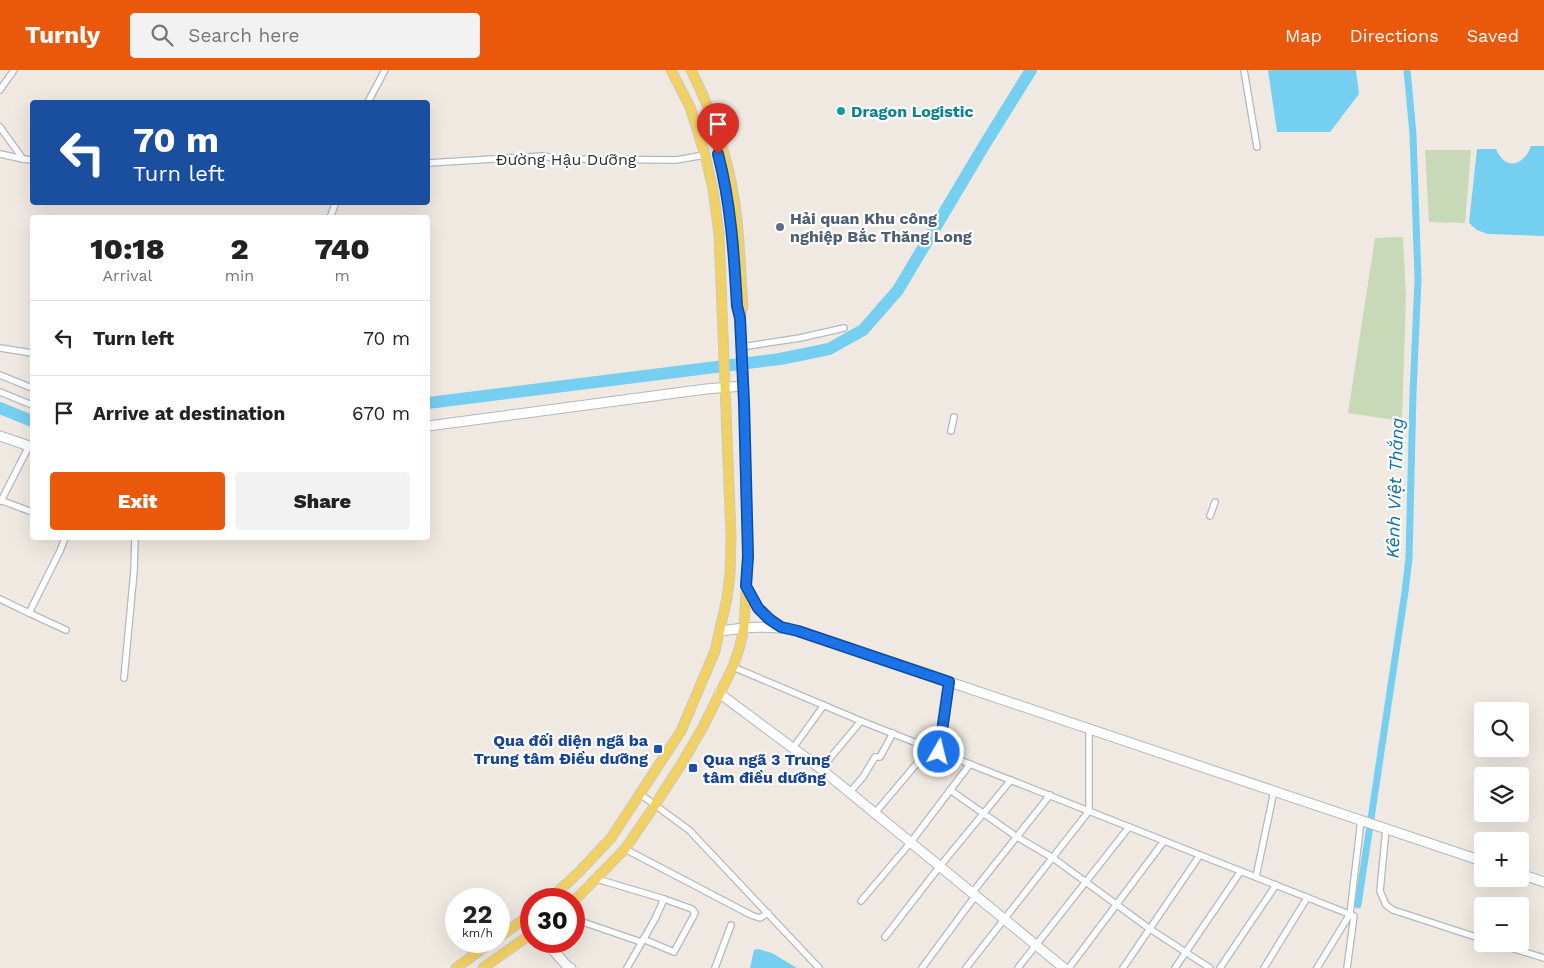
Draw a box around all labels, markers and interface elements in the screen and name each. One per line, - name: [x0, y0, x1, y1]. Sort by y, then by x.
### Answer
- search box: [130, 13, 480, 58]
- text: Turnly: [25, 21, 100, 49]
- icon: search: [148, 21, 176, 49]
- text: Search here: [188, 24, 300, 47]
- text: Map: [1285, 25, 1322, 46]
- text: Directions: [1350, 25, 1439, 46]
- text: Saved: [1467, 25, 1519, 46]
- place label: Dragon Logistic: [851, 102, 974, 121]
- pin: [697, 103, 739, 154]
- marker: Dragon Logistic: [835, 105, 847, 117]
- icon: arrive: [704, 110, 732, 138]
- text: 70 m: [133, 119, 219, 161]
- icon: left: [50, 120, 115, 185]
- street label: Đường Hậu Dưỡng: [496, 150, 637, 169]
- text: Turn left: [133, 161, 225, 186]
- place label: Hải quan Khu công nghiệp Bắc Thăng Long: [790, 209, 972, 246]
- marker: Hải quan Khu công nghiệp Bắc Thăng Long: [774, 221, 786, 233]
- text: 10:18: [90, 231, 165, 266]
- text: 2: [230, 231, 249, 266]
- text: 740: [314, 231, 370, 266]
- text: Arrival: [102, 266, 152, 285]
- text: min: [225, 266, 254, 285]
- text: m: [334, 266, 350, 285]
- icon: left: [50, 324, 78, 352]
- text: Turn left: [93, 327, 174, 350]
- text: 70 m: [363, 327, 410, 350]
- icon: arrive: [50, 399, 78, 427]
- text: Arrive at destination: [93, 402, 285, 425]
- text: 670 m: [352, 402, 410, 425]
- water label: Kênh Việt Thắng: [1382, 417, 1407, 559]
- button: Exit: [50, 472, 225, 530]
- button: Share: [235, 472, 410, 530]
- map controls: [1474, 702, 1529, 952]
- button: search: [1474, 702, 1529, 757]
- position arrow: [912, 725, 964, 777]
- place label: Qua đối diện ngã ba Trung tâm Điều dưỡng: [474, 731, 649, 768]
- marker: Qua đối diện ngã ba Trung tâm Điều dưỡng: [652, 743, 664, 755]
- place label: Qua ngã 3 Trung tâm điều dưỡng: [703, 750, 830, 787]
- marker: Qua ngã 3 Trung tâm điều dưỡng: [687, 762, 699, 774]
- button: layers: [1474, 767, 1529, 822]
- button: +: [1474, 832, 1529, 887]
- speed limit sign: 30: [520, 888, 585, 953]
- button: −: [1474, 897, 1529, 952]
- text: 22: [463, 900, 492, 929]
- text: km/h: [462, 926, 493, 940]

